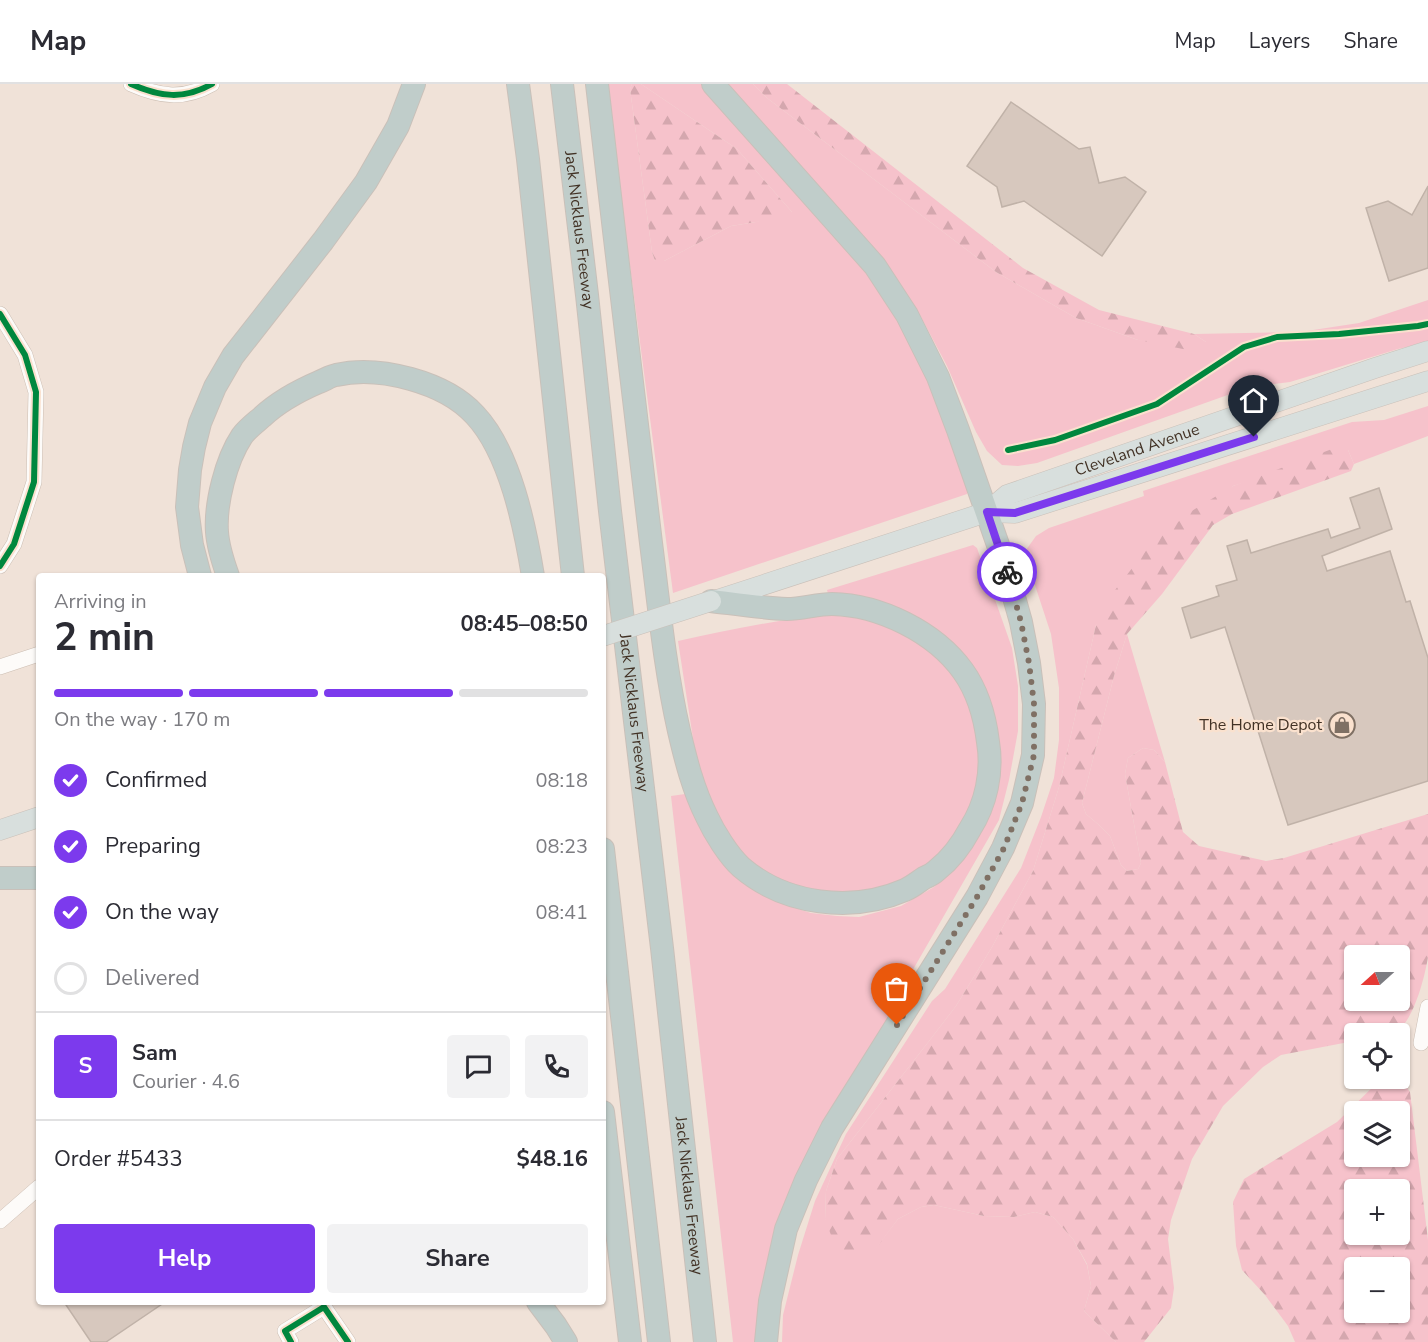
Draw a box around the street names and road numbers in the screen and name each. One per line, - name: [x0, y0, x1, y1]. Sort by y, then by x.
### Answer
- street label: Jack Nicklaus Freeway: [559, 149, 600, 311]
- street label: Cleveland Avenue: [1072, 418, 1203, 482]
- street label: Jack Nicklaus Freeway: [614, 631, 654, 794]
- street label: Jack Nicklaus Freeway: [669, 1114, 709, 1277]

